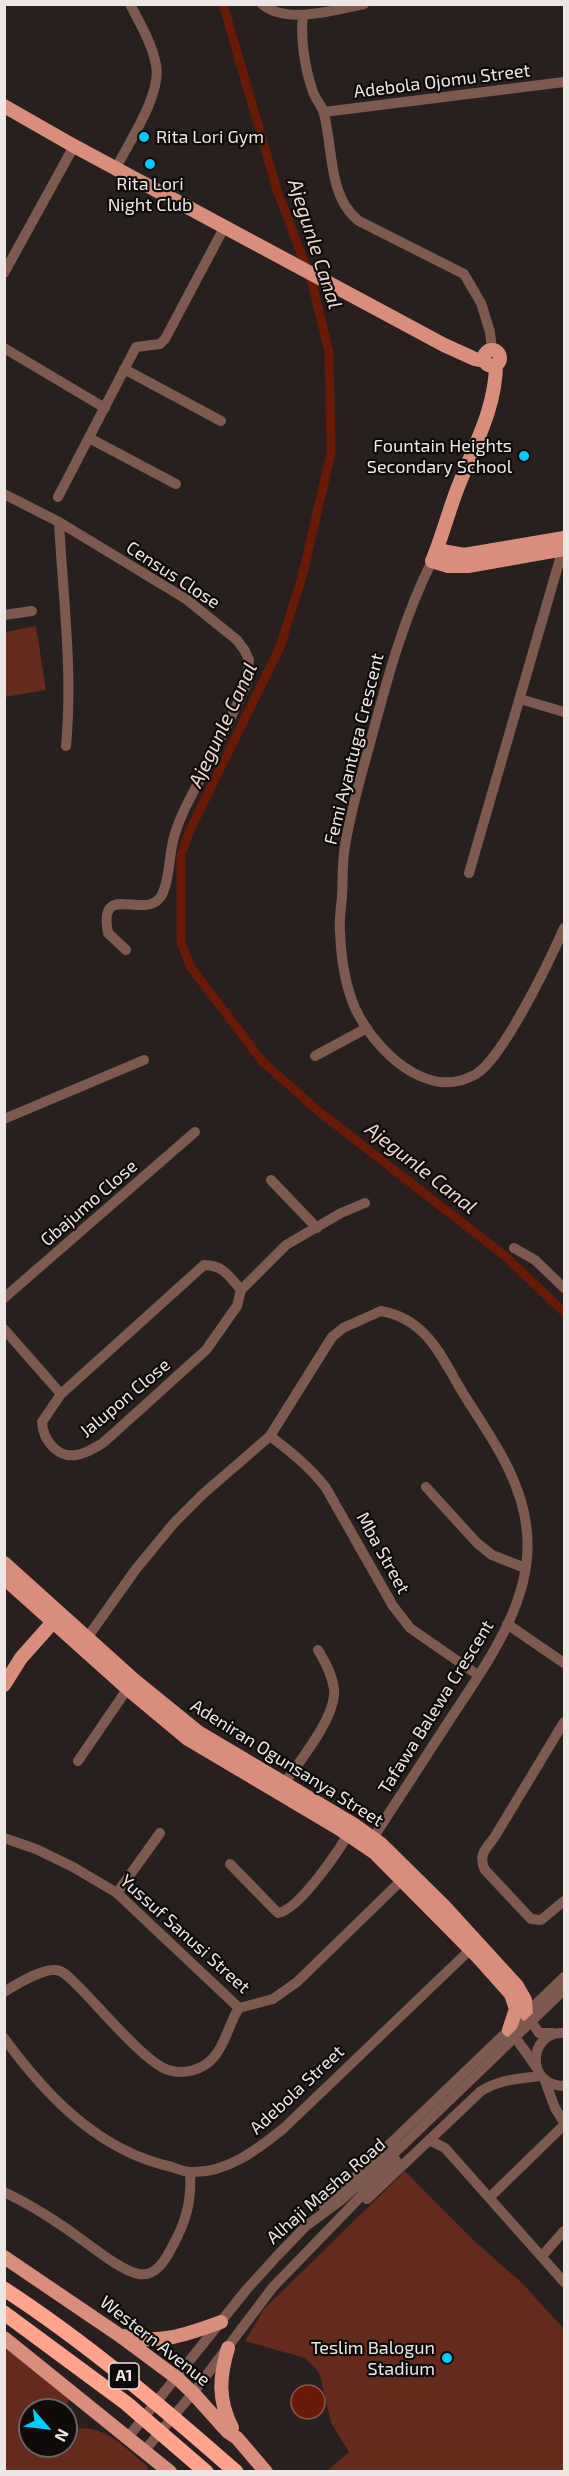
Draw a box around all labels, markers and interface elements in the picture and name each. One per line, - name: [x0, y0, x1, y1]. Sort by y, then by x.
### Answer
- street label: Adebola Ojomu Street: [352, 59, 532, 103]
- place label: Rita Lori Gym: [156, 126, 264, 148]
- marker: Rita Lori Gym: [137, 130, 151, 144]
- marker: Rita Lori Night Club: [143, 157, 157, 171]
- place label: Rita Lori Night Club: [108, 173, 192, 216]
- water label: Ajegunle Canal: [283, 176, 347, 312]
- place label: Fountain Heights Secondary School: [367, 435, 512, 478]
- marker: Fountain Heights Secondary School: [517, 449, 531, 463]
- street label: Census Close: [122, 537, 224, 613]
- street label: Femi Ayantuga Crescent: [320, 651, 388, 847]
- water label: Ajegunle Canal: [184, 659, 262, 791]
- water label: Ajegunle Canal: [360, 1117, 482, 1219]
- street label: Gbajumo Close: [36, 1155, 142, 1251]
- street label: Jalupon Close: [75, 1354, 175, 1442]
- street label: Mba Street: [352, 1508, 414, 1598]
- street label: Tafawa Balewa Crescent: [374, 1616, 498, 1798]
- street label: Adeniran Ogunsanya Street: [187, 1695, 387, 1831]
- street label: Yussuf Sanusi Street: [116, 1870, 254, 1998]
- street label: Adebola Street: [245, 2041, 349, 2139]
- street label: Alhaji Masha Road: [262, 2133, 390, 2249]
- street label: Western Avenue: [96, 2291, 214, 2391]
- place label: Teslim Balogun Stadium: [311, 2337, 435, 2380]
- marker: Teslim Balogun Stadium: [440, 2351, 454, 2365]
- road number: A1: [109, 2363, 139, 2389]
- north arrow: [18, 2398, 78, 2458]
- text: N: [51, 2426, 74, 2445]

